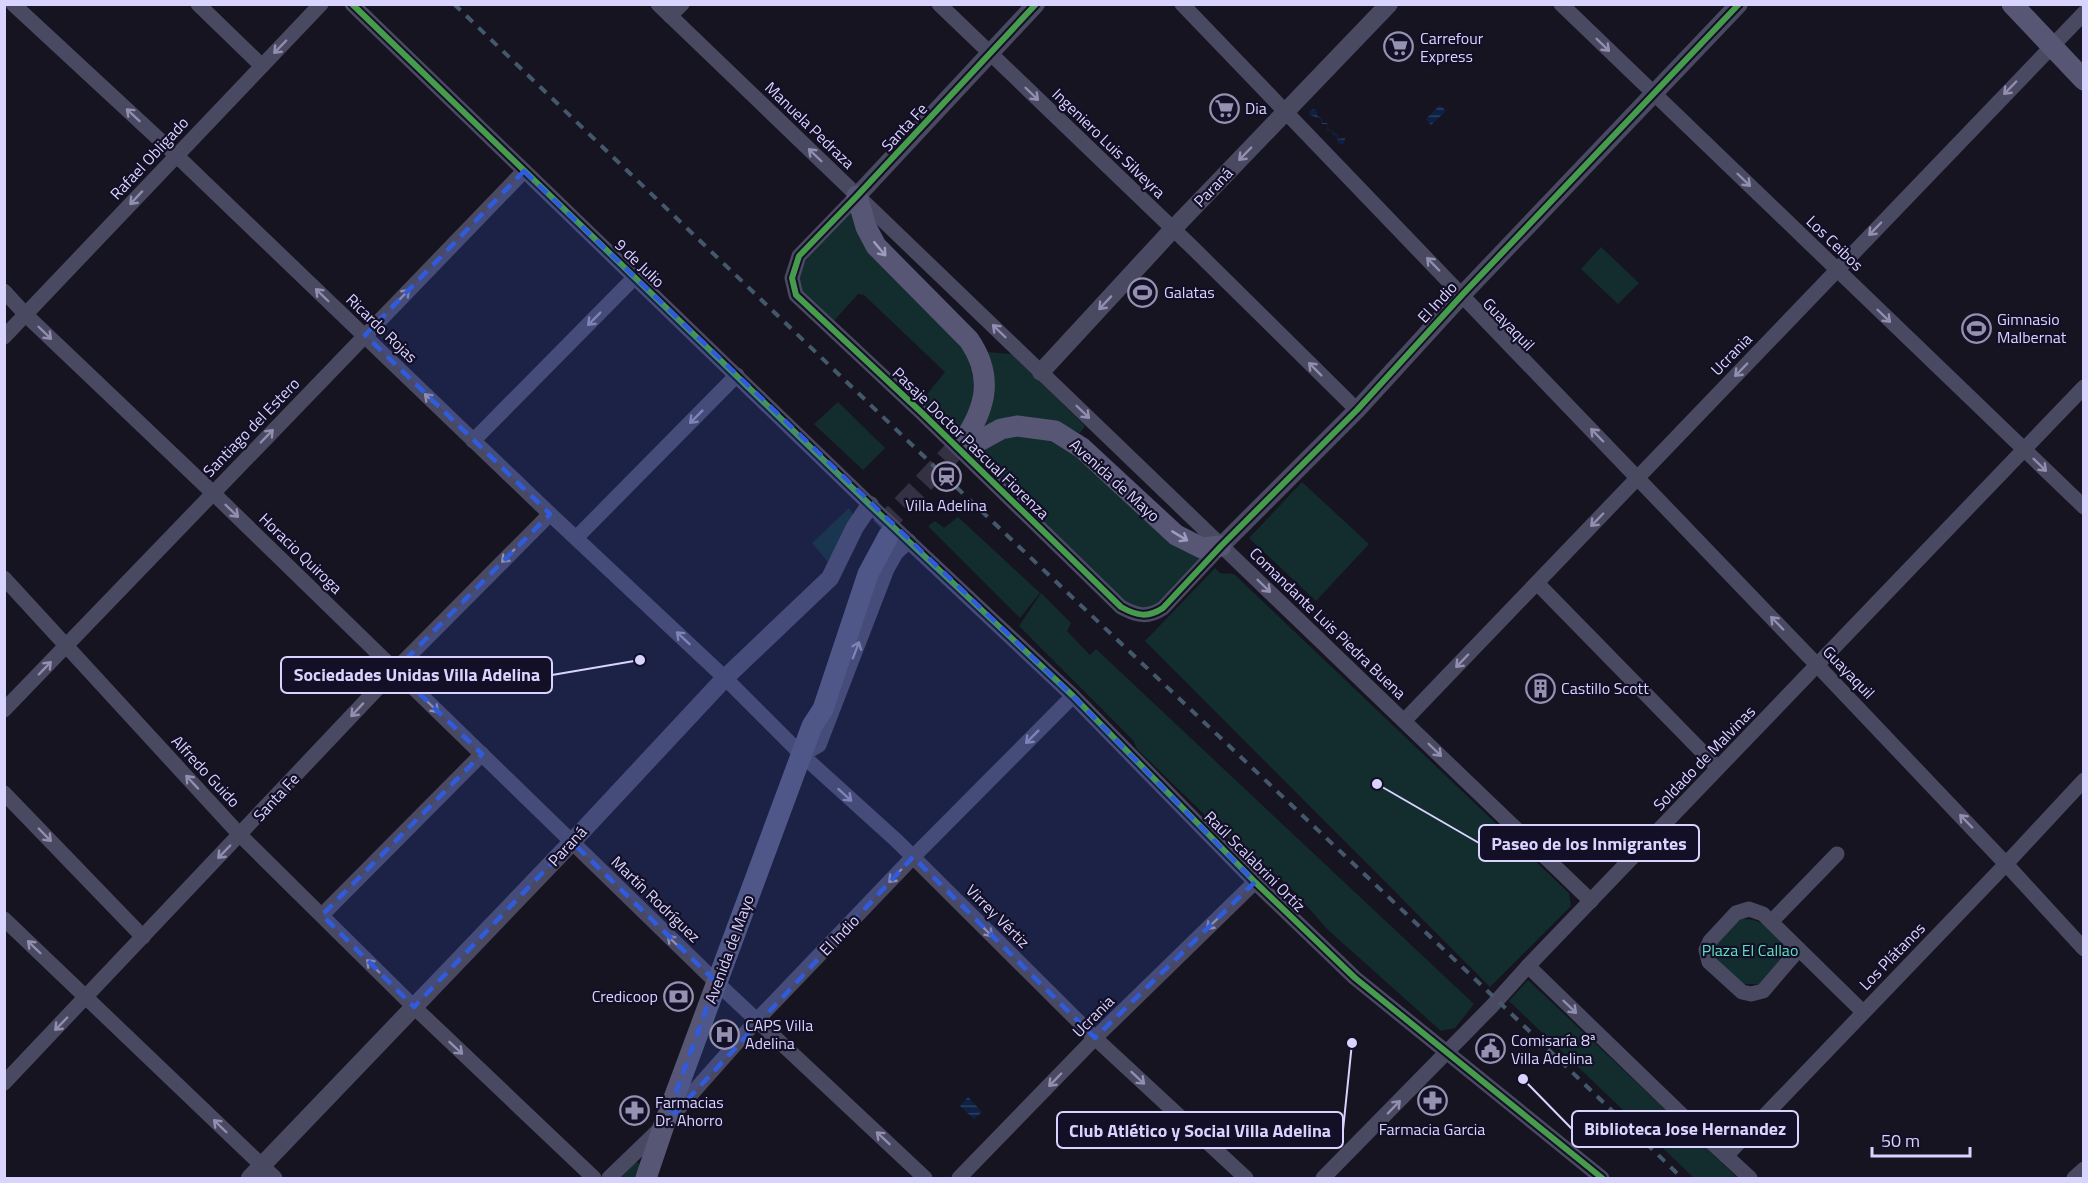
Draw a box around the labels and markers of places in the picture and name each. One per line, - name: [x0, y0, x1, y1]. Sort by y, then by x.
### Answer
- place label: Carrefour Express: [1420, 26, 1484, 68]
- supermarket icon: Carrefour Express: [1383, 31, 1415, 63]
- supermarket icon: Dia: [1208, 92, 1240, 124]
- place label: Dia: [1245, 96, 1267, 120]
- sports icon: Galatas: [1127, 276, 1159, 308]
- place label: Galatas: [1164, 280, 1215, 304]
- place label: Gimnasio Malbernat: [1997, 307, 2067, 349]
- sports icon: Gimnasio Malbernat: [1960, 312, 1992, 344]
- station icon: Villa Adelina: [930, 461, 962, 493]
- place label: Villa Adelina: [905, 493, 987, 517]
- callout: Sociedades Unidas Villa Adelina: [281, 657, 552, 693]
- building icon: Castillo Scott: [1524, 672, 1556, 704]
- place label: Castillo Scott: [1561, 676, 1649, 700]
- callout: Paseo de los Inmigrantes: [1479, 825, 1699, 861]
- bank icon: Credicoop: [663, 980, 695, 1012]
- place label: Credicoop: [592, 984, 658, 1008]
- place label: CAPS Villa Adelina: [745, 1013, 813, 1055]
- hospital icon: CAPS Villa Adelina: [708, 1018, 740, 1050]
- place label: Comisaría 8ª Villa Adelina: [1511, 1028, 1596, 1070]
- public building icon: Comisaría 8ª Villa Adelina: [1474, 1033, 1506, 1065]
- pharmacy icon: Farmacia Garcia: [1416, 1085, 1448, 1117]
- place label: Farmacias Dr. Ahorro: [655, 1090, 724, 1132]
- pharmacy icon: Farmacias Dr. Ahorro: [618, 1095, 650, 1127]
- callout: Biblioteca Jose Hernandez: [1572, 1111, 1798, 1147]
- callout: Club Atlético y Social Villa Adelina: [1057, 1112, 1343, 1148]
- place label: Farmacia Garcia: [1379, 1117, 1485, 1141]

